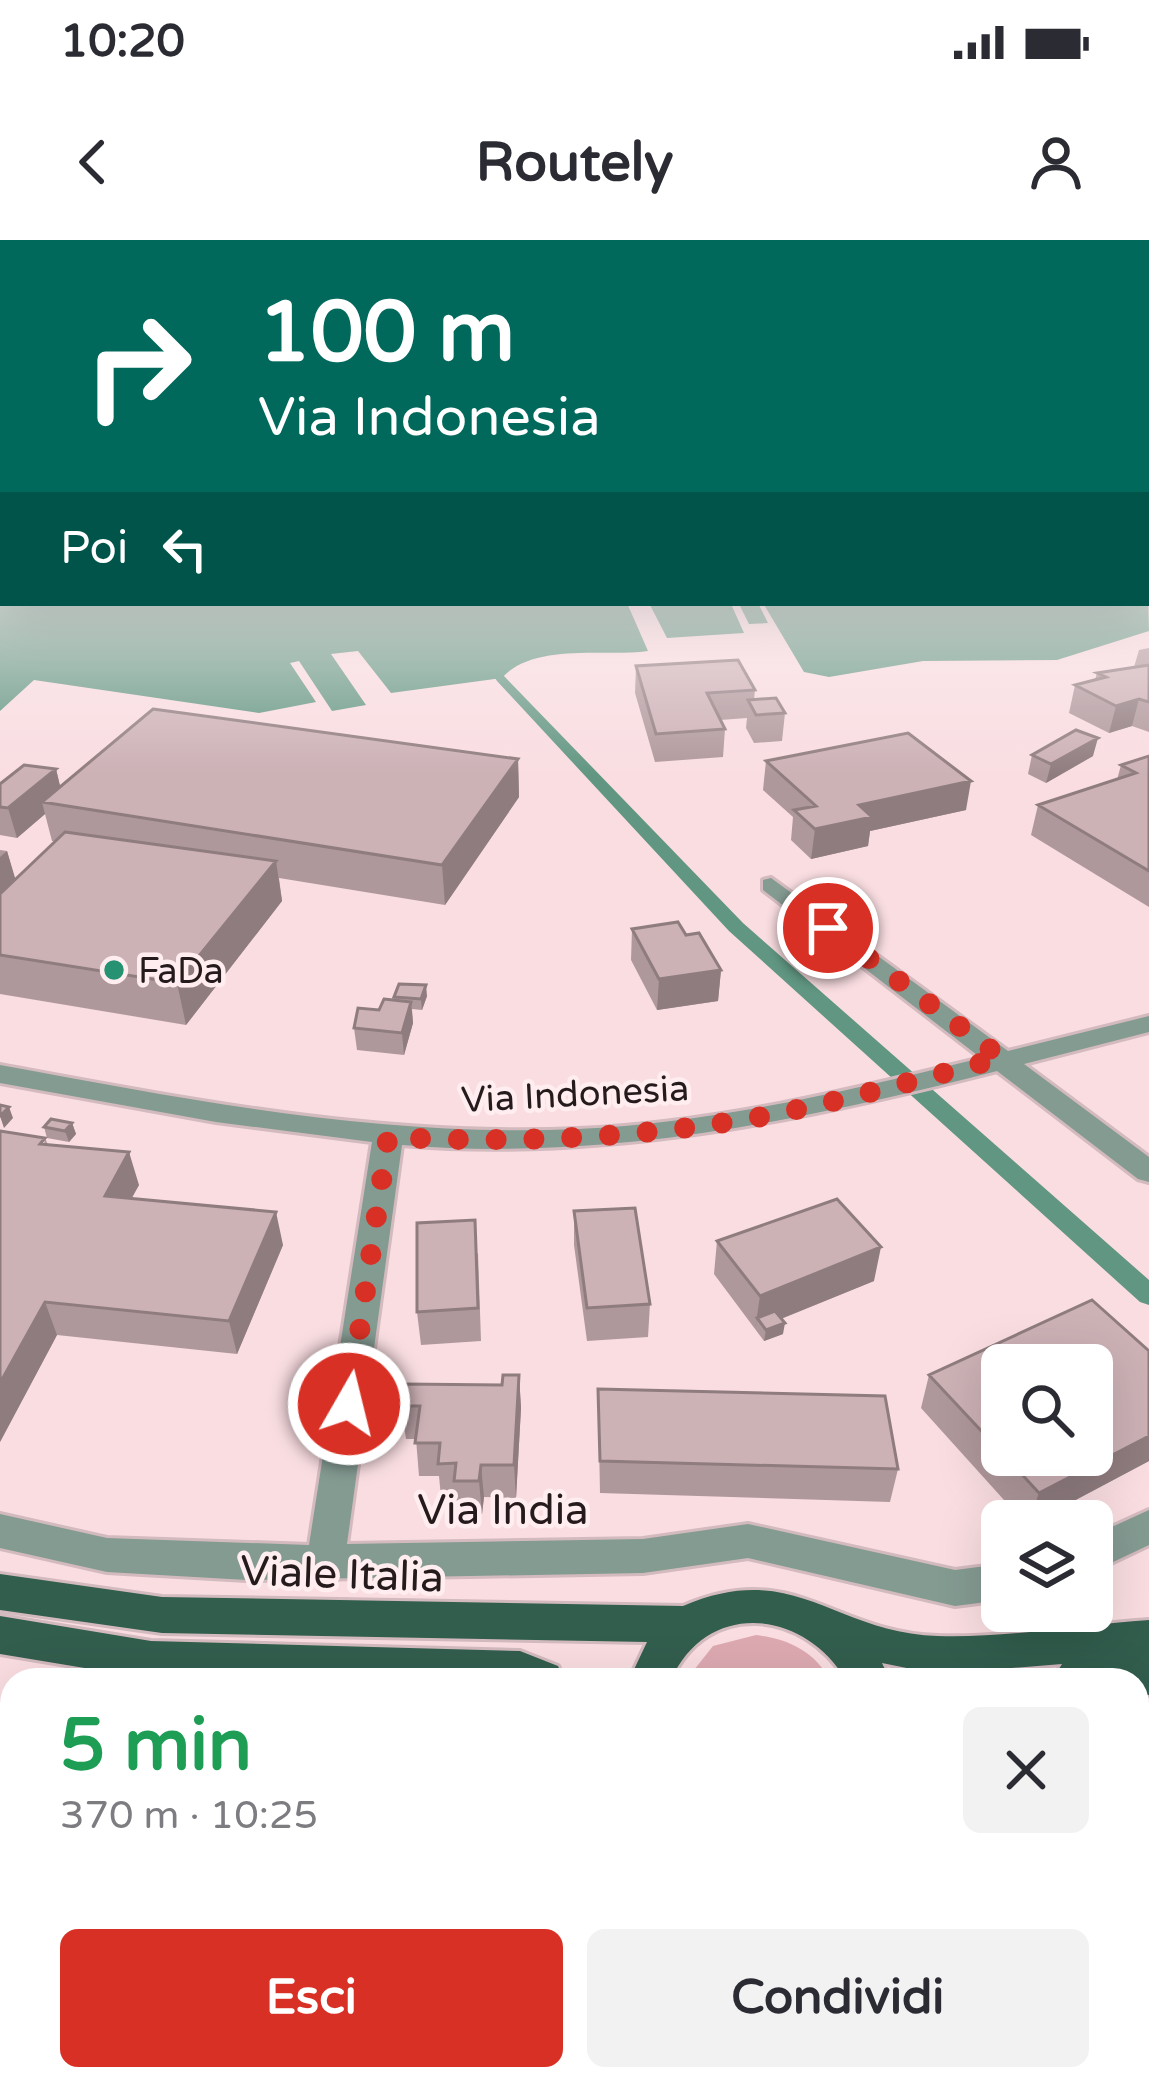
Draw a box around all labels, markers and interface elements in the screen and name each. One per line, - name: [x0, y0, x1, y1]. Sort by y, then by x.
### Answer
- text: 10:20: [60, 15, 185, 69]
- icon: back: [60, 129, 126, 195]
- icon: person: [1023, 129, 1089, 195]
- text: Routely: [476, 130, 673, 195]
- text: 100 m: [258, 283, 515, 384]
- icon: right: [60, 288, 216, 444]
- text: Via Indonesia: [258, 385, 601, 450]
- icon: left: [152, 516, 218, 582]
- text: Poi: [60, 522, 128, 576]
- pin: [777, 877, 879, 979]
- icon: arrive: [795, 895, 861, 961]
- place label: FaDa: [138, 950, 224, 993]
- marker: FaDa: [101, 957, 127, 983]
- street label: Via Indonesia: [460, 1067, 690, 1122]
- position arrow: [286, 1341, 412, 1467]
- map controls: [981, 1344, 1113, 1632]
- button: search: [981, 1344, 1113, 1476]
- street label: Via India: [417, 1485, 589, 1536]
- button: layers: [981, 1500, 1113, 1632]
- street label: Viale Italia: [239, 1545, 445, 1604]
- text: 5 min: [60, 1703, 252, 1790]
- button: close: [963, 1707, 1089, 1833]
- text: 370 m · 10:25: [60, 1792, 318, 1839]
- button: Esci: [60, 1929, 563, 2067]
- button: Condividi: [587, 1929, 1089, 2067]

